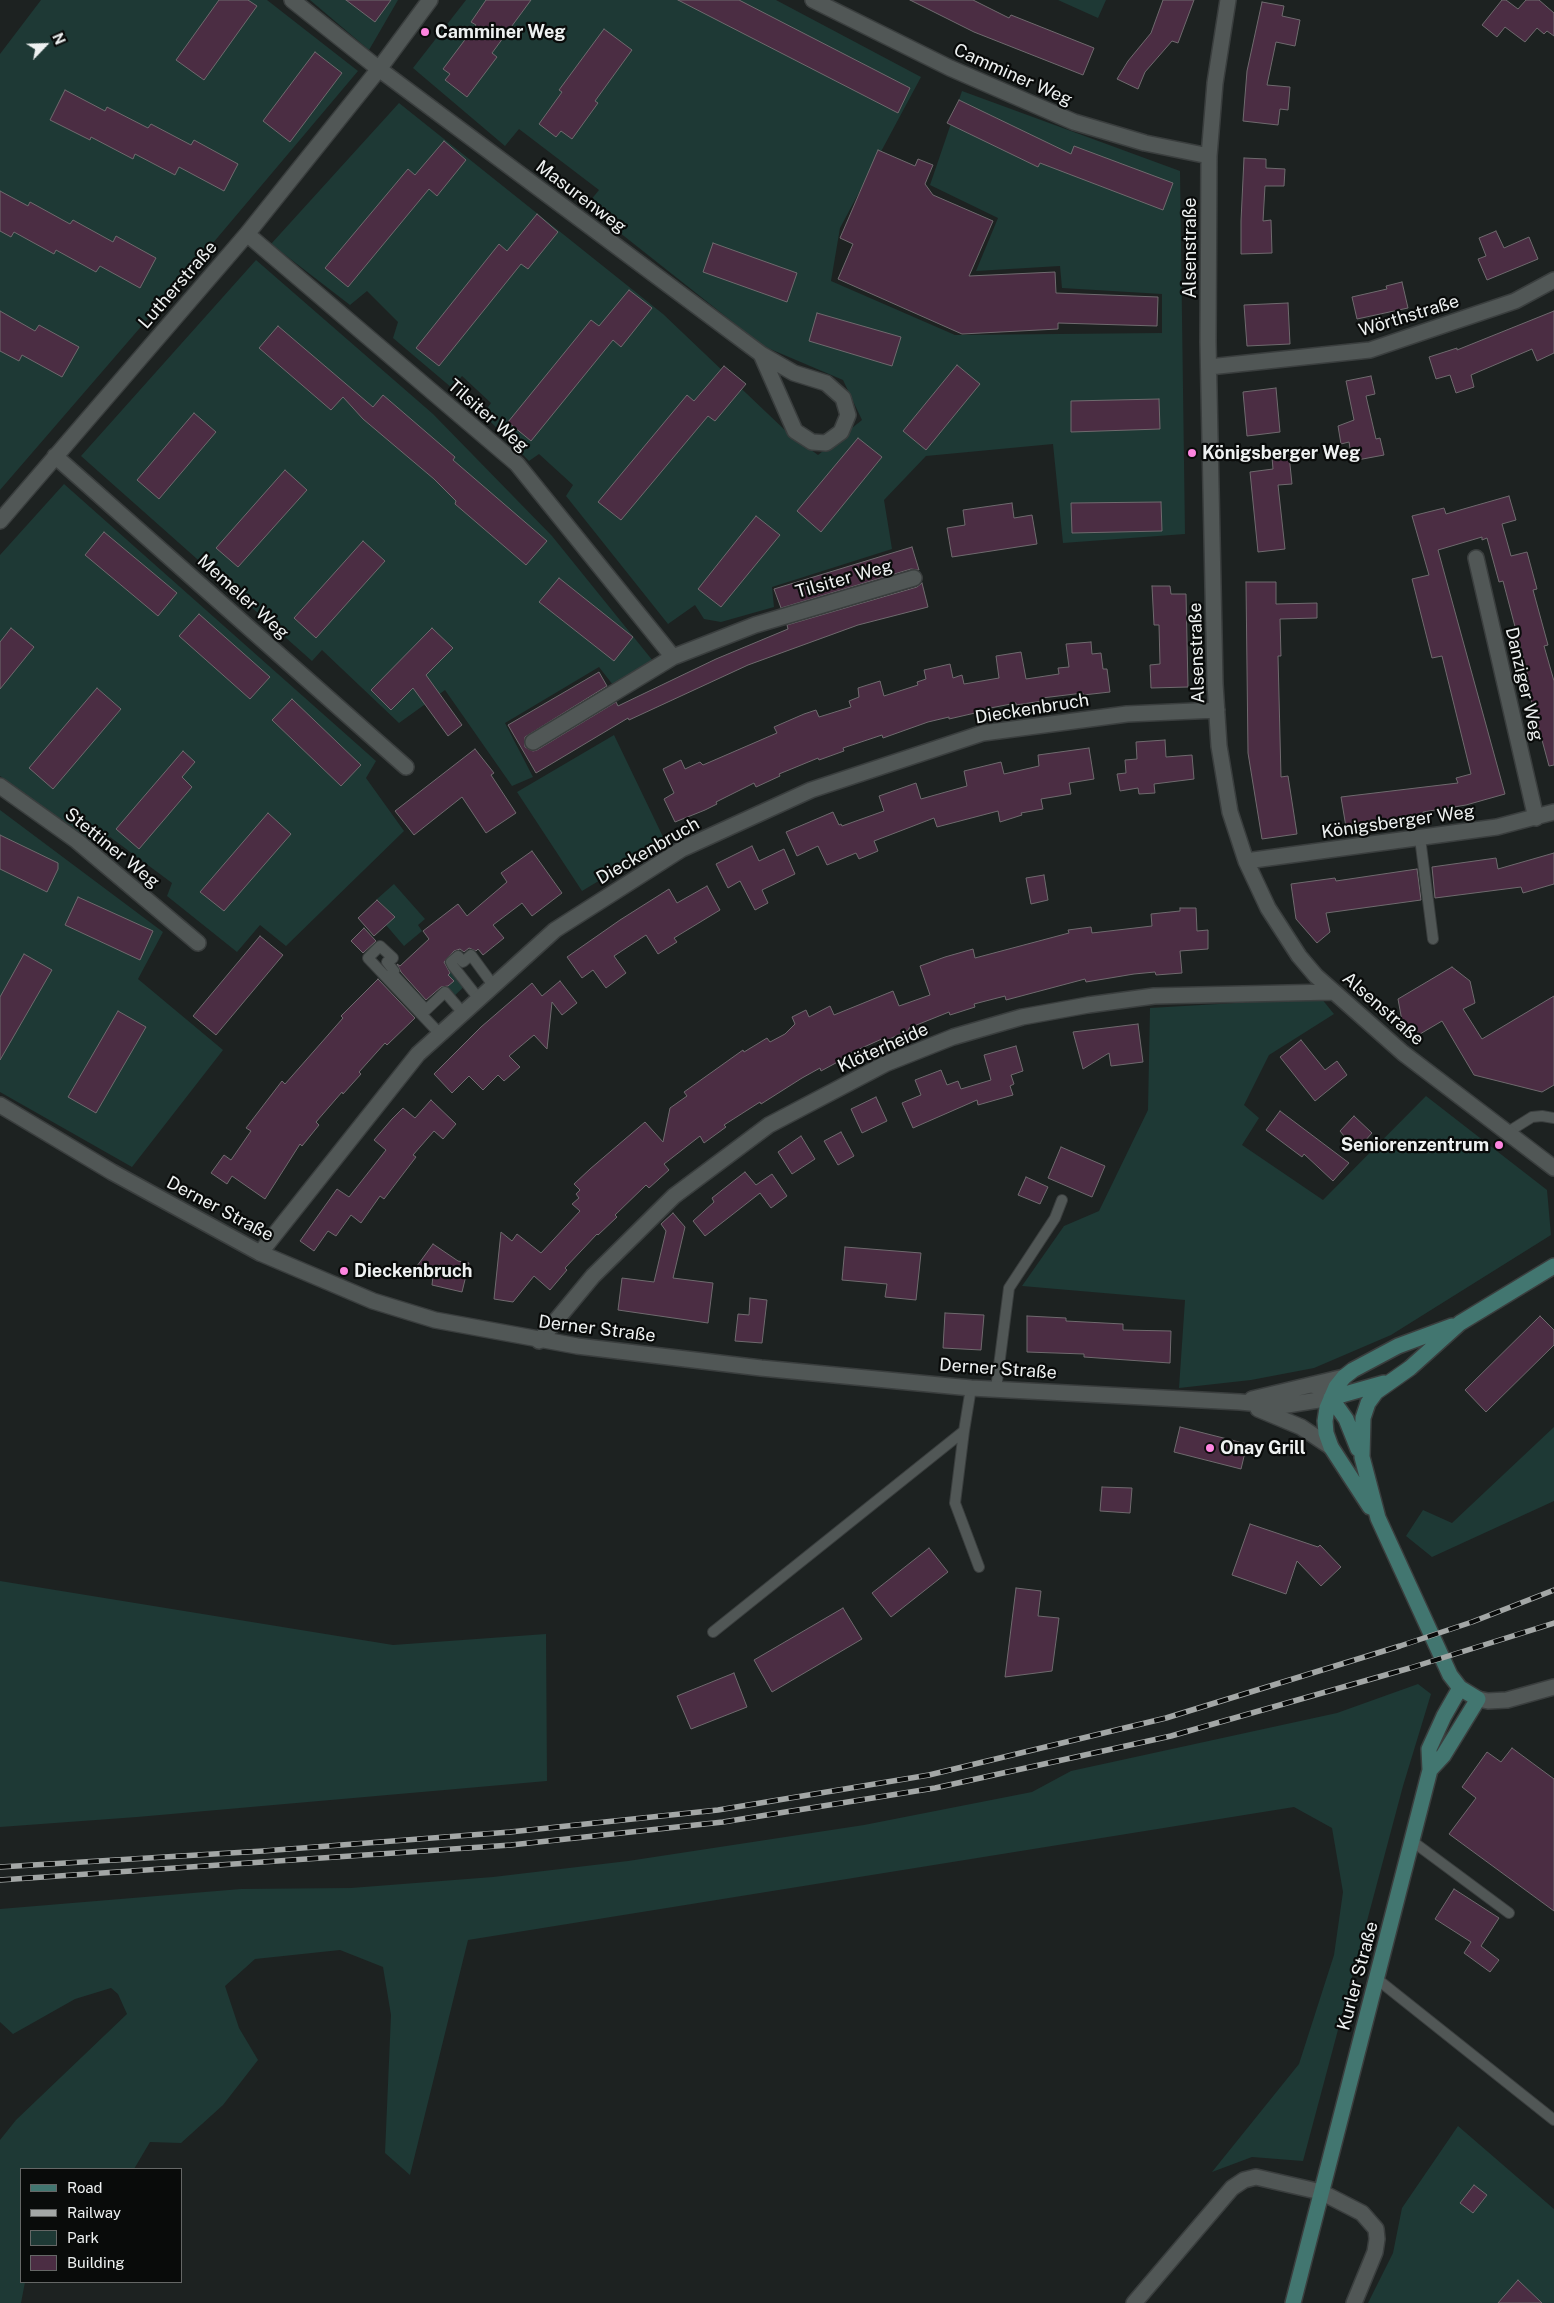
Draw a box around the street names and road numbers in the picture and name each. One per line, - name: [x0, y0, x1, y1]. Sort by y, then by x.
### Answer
- street label: Camminer Weg: [950, 39, 1076, 111]
- street label: Masurenweg: [531, 156, 631, 238]
- street label: Alsenstraße: [1179, 198, 1201, 298]
- street label: Lutherstraße: [134, 237, 222, 333]
- street label: Wörthstraße: [1356, 290, 1462, 342]
- street label: Tilsiter Weg: [443, 375, 533, 457]
- street label: Memeler Weg: [193, 550, 293, 644]
- street label: Tilsiter Weg: [793, 555, 895, 603]
- street label: Alsenstraße: [1184, 602, 1210, 704]
- street label: Danziger Weg: [1500, 625, 1548, 743]
- street label: Dieckenbruch: [973, 689, 1091, 729]
- street label: Königsberger Weg: [1320, 801, 1476, 843]
- street label: Stettiner Weg: [60, 803, 164, 893]
- street label: Dieckenbruch: [593, 813, 703, 889]
- street label: Alsenstraße: [1338, 968, 1428, 1050]
- street label: Klöterheide: [834, 1018, 932, 1078]
- street label: Derner Straße: [163, 1172, 277, 1246]
- street label: Derner Straße: [537, 1311, 657, 1347]
- street label: Derner Straße: [938, 1354, 1058, 1384]
- street label: Kurler Straße: [1333, 1919, 1383, 2033]

